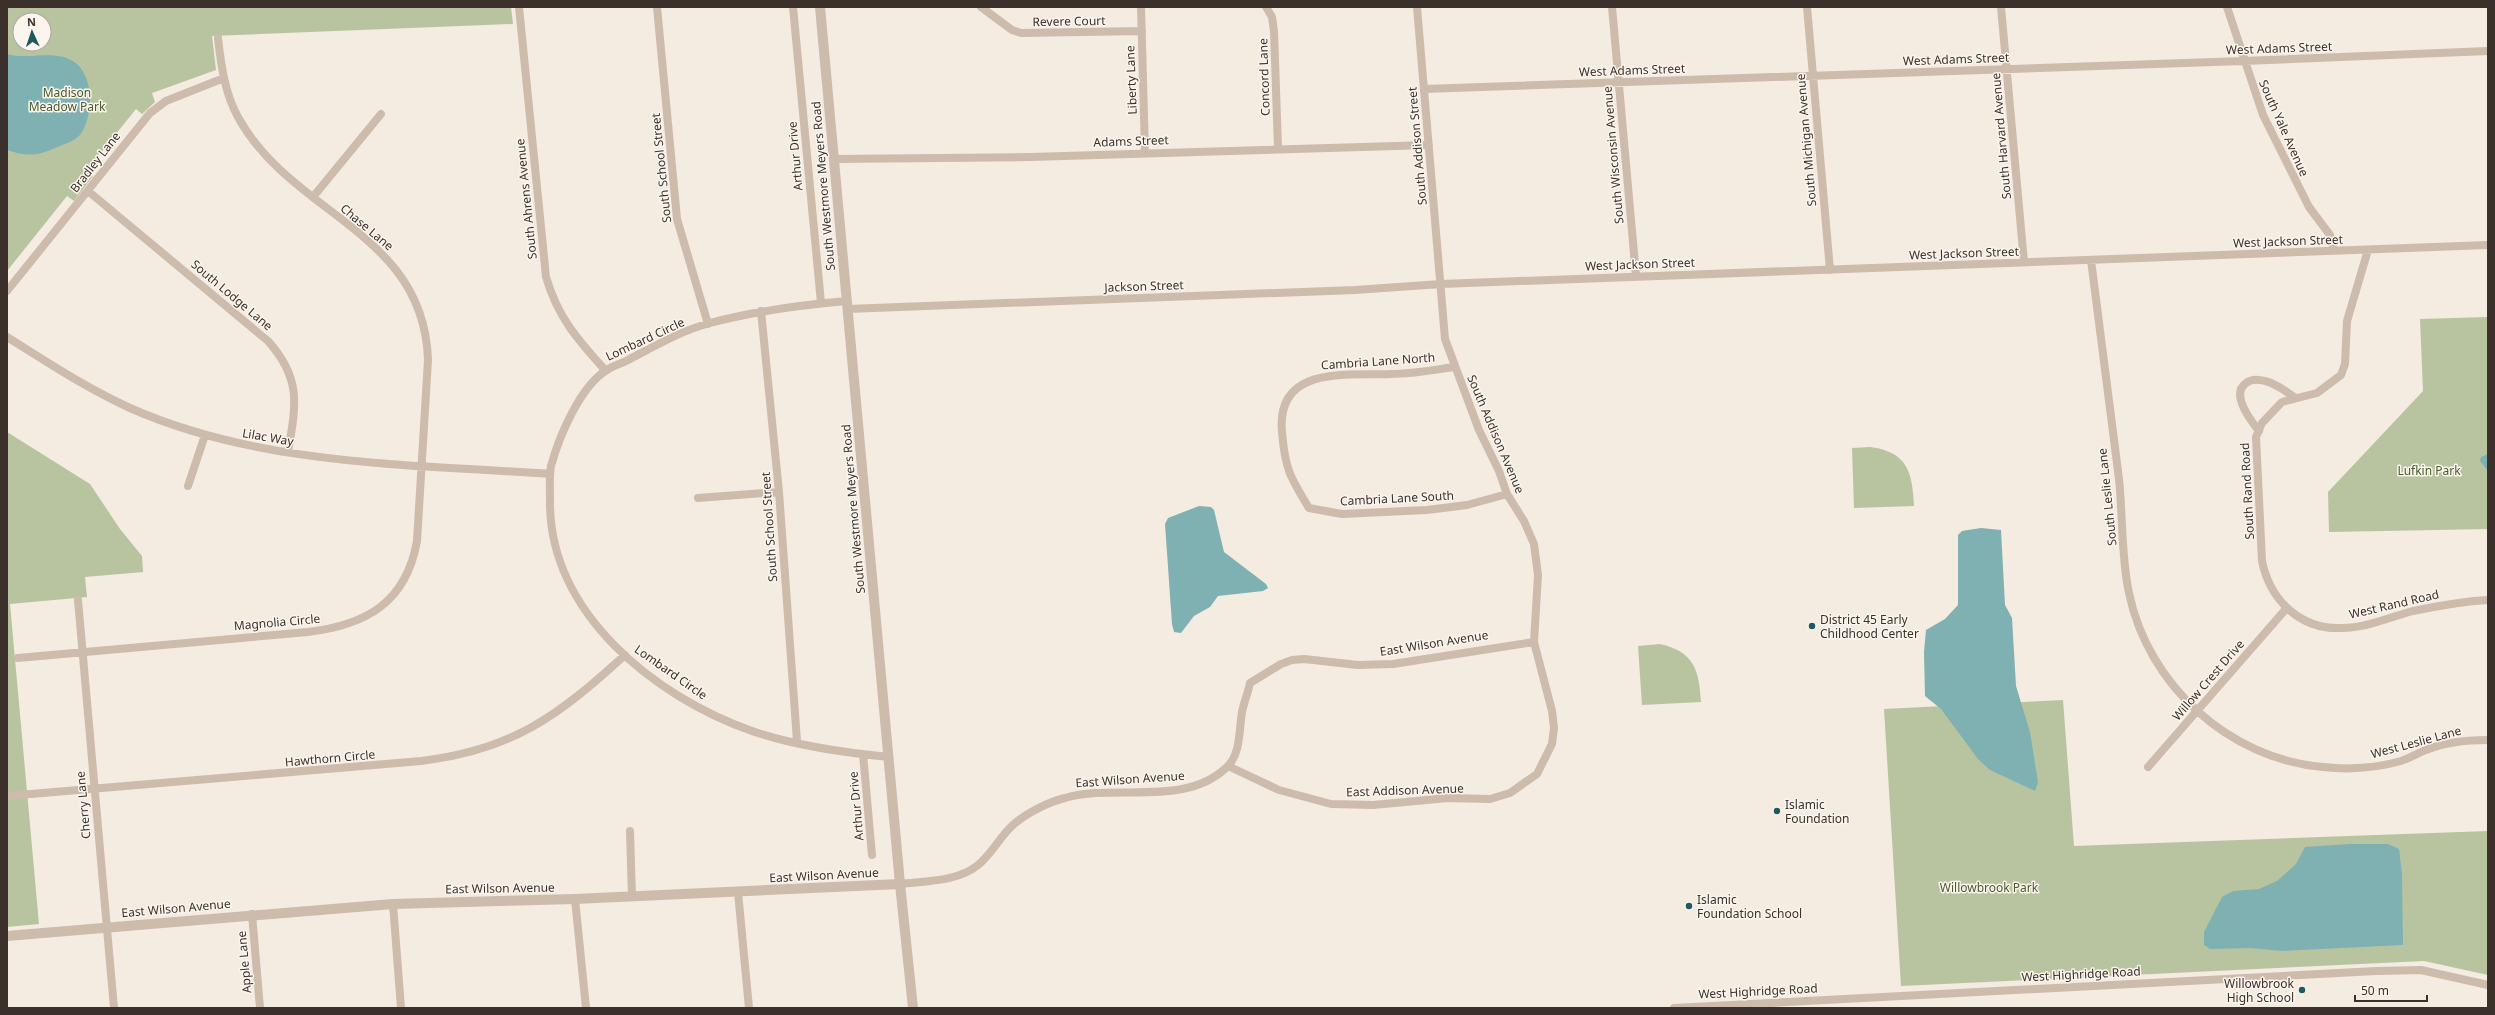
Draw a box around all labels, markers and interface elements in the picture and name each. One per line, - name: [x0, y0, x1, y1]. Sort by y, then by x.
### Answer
- north arrow: [12, 12, 52, 52]
- street label: Revere Court: [1032, 12, 1106, 30]
- text: N: [27, 14, 36, 29]
- street label: Concord Lane: [1254, 38, 1274, 116]
- street label: West Adams Street: [2226, 38, 2333, 58]
- street label: Liberty Lane: [1121, 45, 1141, 115]
- street label: West Adams Street: [1903, 49, 2010, 69]
- street label: West Adams Street: [1579, 60, 1686, 80]
- street label: South Harvard Avenue: [1987, 72, 2015, 200]
- street label: South Michigan Avenue: [1792, 73, 1820, 207]
- street label: South Yale Avenue: [2255, 77, 2313, 179]
- park label: Madison Meadow Park: [29, 84, 106, 115]
- street label: South Addison Street: [1403, 85, 1431, 206]
- street label: South Wisconsin Avenue: [1598, 85, 1627, 225]
- street label: South Westmore Meyers Road: [807, 101, 839, 271]
- street label: South School Street: [647, 112, 675, 224]
- street label: Arthur Drive: [783, 120, 806, 191]
- street label: Bradley Lane: [66, 128, 124, 196]
- street label: Adams Street: [1093, 131, 1170, 151]
- street label: South Ahrens Avenue: [511, 138, 541, 260]
- street label: Chase Lane: [337, 200, 397, 254]
- street label: West Jackson Street: [2233, 231, 2344, 251]
- street label: West Jackson Street: [1909, 243, 2020, 263]
- street label: West Jackson Street: [1585, 254, 1696, 274]
- street label: South Lodge Lane: [188, 256, 277, 334]
- street label: Jackson Street: [1103, 276, 1185, 296]
- street label: Lombard Circle: [603, 313, 687, 365]
- street label: Cambria Lane North: [1320, 349, 1436, 373]
- street label: South Addison Avenue: [1463, 372, 1529, 496]
- street label: Lilac Way: [241, 424, 296, 450]
- street label: South Westmore Meyers Road: [837, 424, 869, 594]
- street label: South Rand Road: [2236, 442, 2258, 540]
- street label: South Leslie Lane: [2093, 447, 2121, 547]
- park label: Lufkin Park: [2397, 462, 2461, 479]
- street label: South School Street: [757, 471, 781, 583]
- street label: Cambria Lane South: [1340, 487, 1454, 509]
- street label: West Rand Road: [2347, 585, 2441, 623]
- street label: Magnolia Circle: [233, 610, 321, 634]
- place label: District 45 Early Childhood Center: [1820, 611, 1919, 642]
- marker: District 45 Early Childhood Center: [1807, 621, 1817, 631]
- street label: East Wilson Avenue: [1379, 626, 1490, 660]
- street label: Willow Crest Drive: [2168, 636, 2248, 724]
- street label: Lombard Circle: [631, 641, 711, 704]
- street label: West Leslie Lane: [2369, 722, 2463, 762]
- street label: Hawthorn Circle: [284, 746, 376, 770]
- street label: East Wilson Avenue: [1075, 767, 1186, 791]
- street label: Cherry Lane: [72, 770, 94, 840]
- street label: Arthur Drive: [844, 770, 867, 841]
- street label: East Addison Avenue: [1346, 779, 1464, 801]
- place label: Islamic Foundation: [1785, 796, 1850, 827]
- marker: Islamic Foundation: [1772, 806, 1782, 816]
- street label: East Wilson Avenue: [769, 864, 879, 886]
- street label: East Wilson Avenue: [445, 879, 555, 897]
- park label: Willowbrook Park: [1940, 879, 2039, 896]
- place label: Islamic Foundation School: [1697, 891, 1802, 922]
- street label: East Wilson Avenue: [121, 895, 232, 921]
- marker: Islamic Foundation School: [1684, 901, 1694, 911]
- street label: Apple Lane: [233, 930, 255, 994]
- street label: West Highridge Road: [2021, 962, 2141, 986]
- place label: Willowbrook High School: [2224, 975, 2295, 1006]
- scale bar: [2355, 977, 2427, 1003]
- street label: West Highridge Road: [1698, 979, 1818, 1003]
- text: 50 m: [2361, 982, 2389, 999]
- marker: Willowbrook High School: [2297, 985, 2307, 995]

